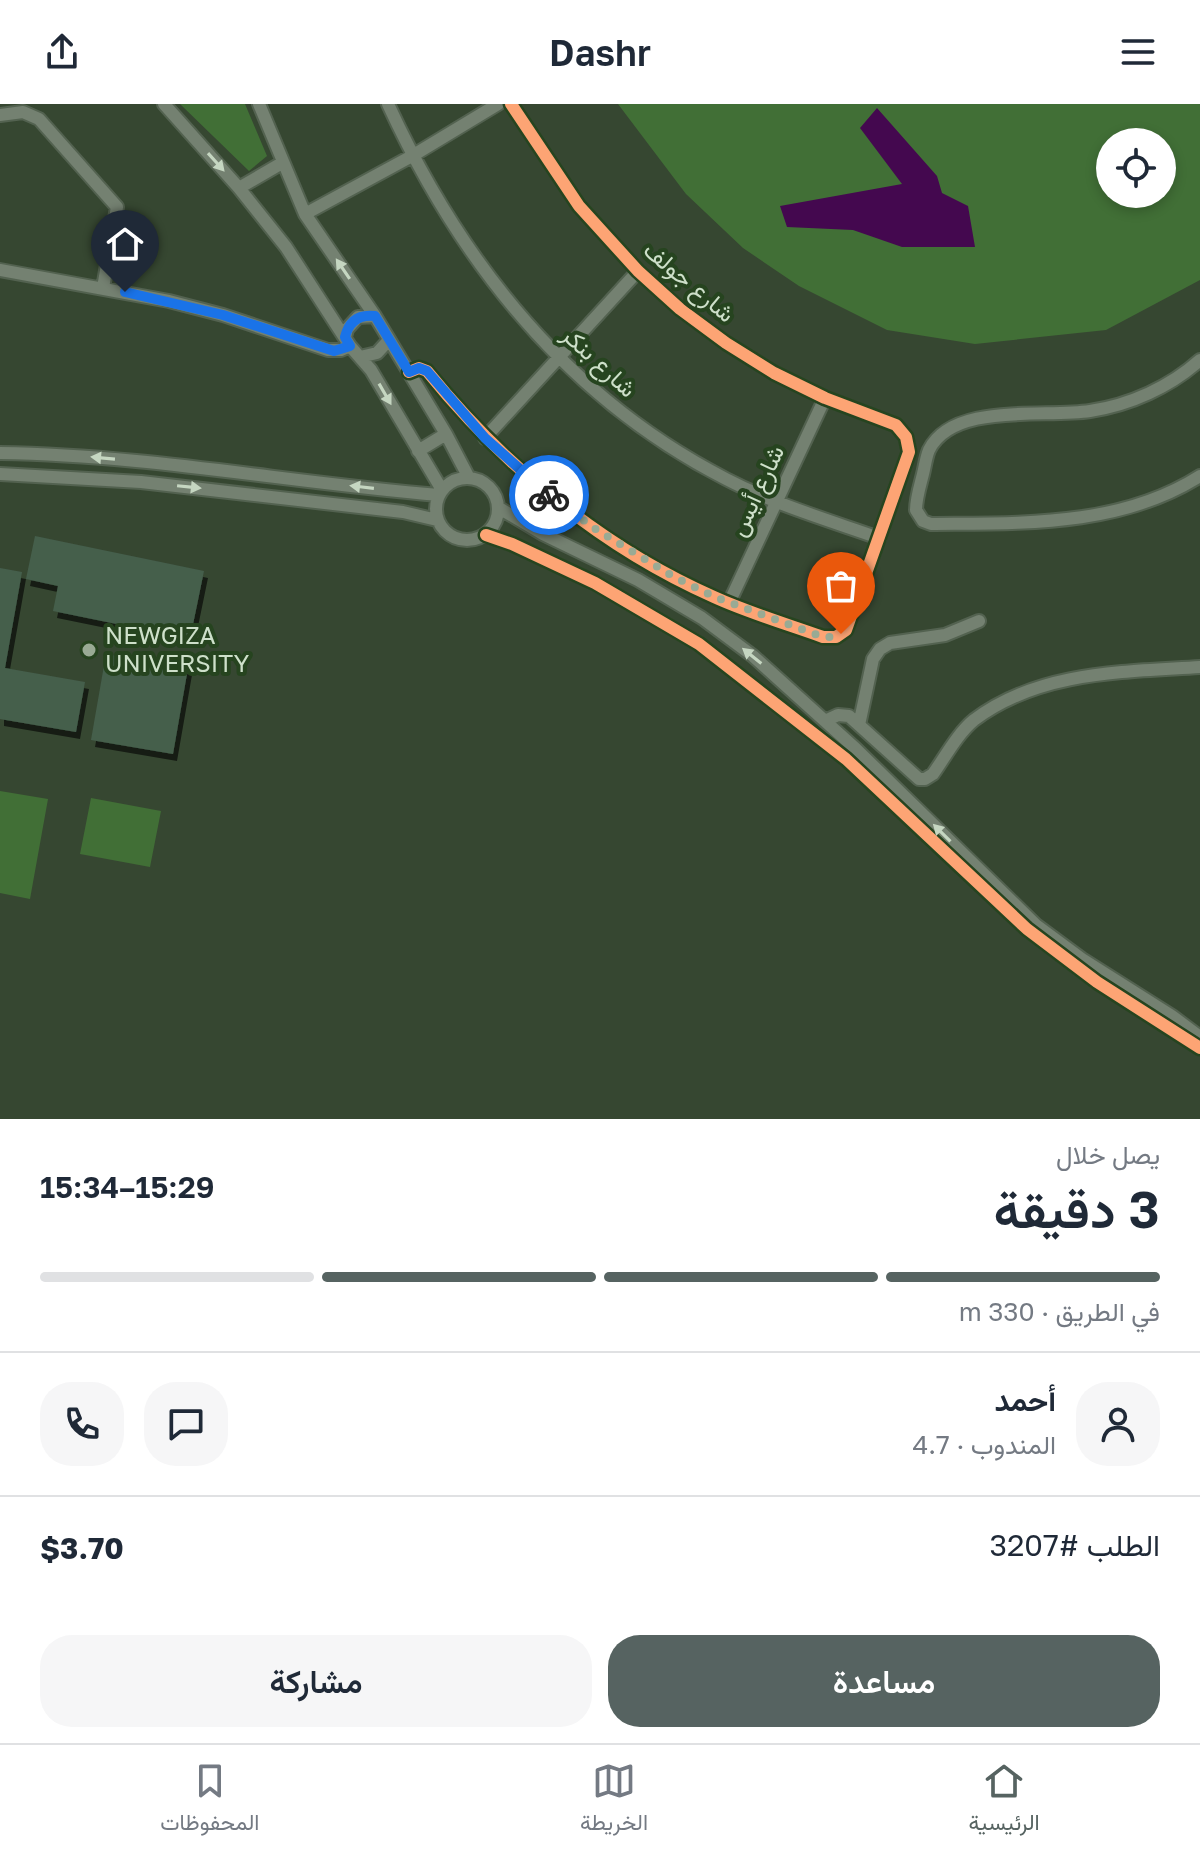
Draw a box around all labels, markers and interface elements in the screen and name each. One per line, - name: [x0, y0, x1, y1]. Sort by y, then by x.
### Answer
- icon: share: [40, 30, 84, 74]
- icon: menu: [1116, 30, 1160, 74]
- text: Dashr: [549, 31, 651, 74]
- map controls: [1096, 128, 1176, 208]
- button: locate: [1096, 128, 1176, 208]
- one-way arrow: [206, 153, 224, 172]
- pin: [91, 210, 159, 292]
- icon: home: [103, 222, 147, 266]
- street label: شارع جولف: [636, 234, 742, 330]
- one-way arrow: [336, 259, 351, 280]
- street label: شارع بنكر: [554, 319, 643, 405]
- one-way arrow: [378, 383, 392, 405]
- street label: شارع أيس: [722, 440, 792, 542]
- one-way arrow: [90, 452, 115, 465]
- courier: [509, 455, 589, 535]
- icon: bike: [527, 473, 571, 517]
- one-way arrow: [177, 480, 202, 493]
- one-way arrow: [349, 480, 374, 493]
- pin: [807, 552, 875, 634]
- icon: bag: [819, 564, 863, 608]
- place label: NEWGIZA UNIVERSITY: [105, 620, 250, 677]
- marker: NEWGIZA UNIVERSITY: [80, 641, 98, 659]
- one-way arrow: [742, 648, 762, 665]
- one-way arrow: [933, 824, 952, 843]
- text: يصل خلال: [1056, 1139, 1160, 1170]
- text: 15:29–15:34: [40, 1169, 214, 1205]
- text: 3 دقيقة: [993, 1177, 1160, 1239]
- text: في الطريق · 330 m: [959, 1296, 1160, 1327]
- button: phone: [40, 1382, 124, 1466]
- button: chat: [144, 1382, 228, 1466]
- text: أحمد: [994, 1382, 1056, 1418]
- button: person: [1076, 1382, 1160, 1466]
- text: المندوب · 4.7: [912, 1429, 1056, 1460]
- text: الطلب #3207: [989, 1527, 1160, 1563]
- text: $3.70: [40, 1530, 124, 1566]
- button: مشاركة: [40, 1635, 592, 1727]
- button: مساعدة: [608, 1635, 1160, 1727]
- tab: المحفوظات: [160, 1759, 259, 1842]
- tab: الخريطة: [580, 1759, 648, 1842]
- tab: الرئيسية: [969, 1759, 1040, 1842]

